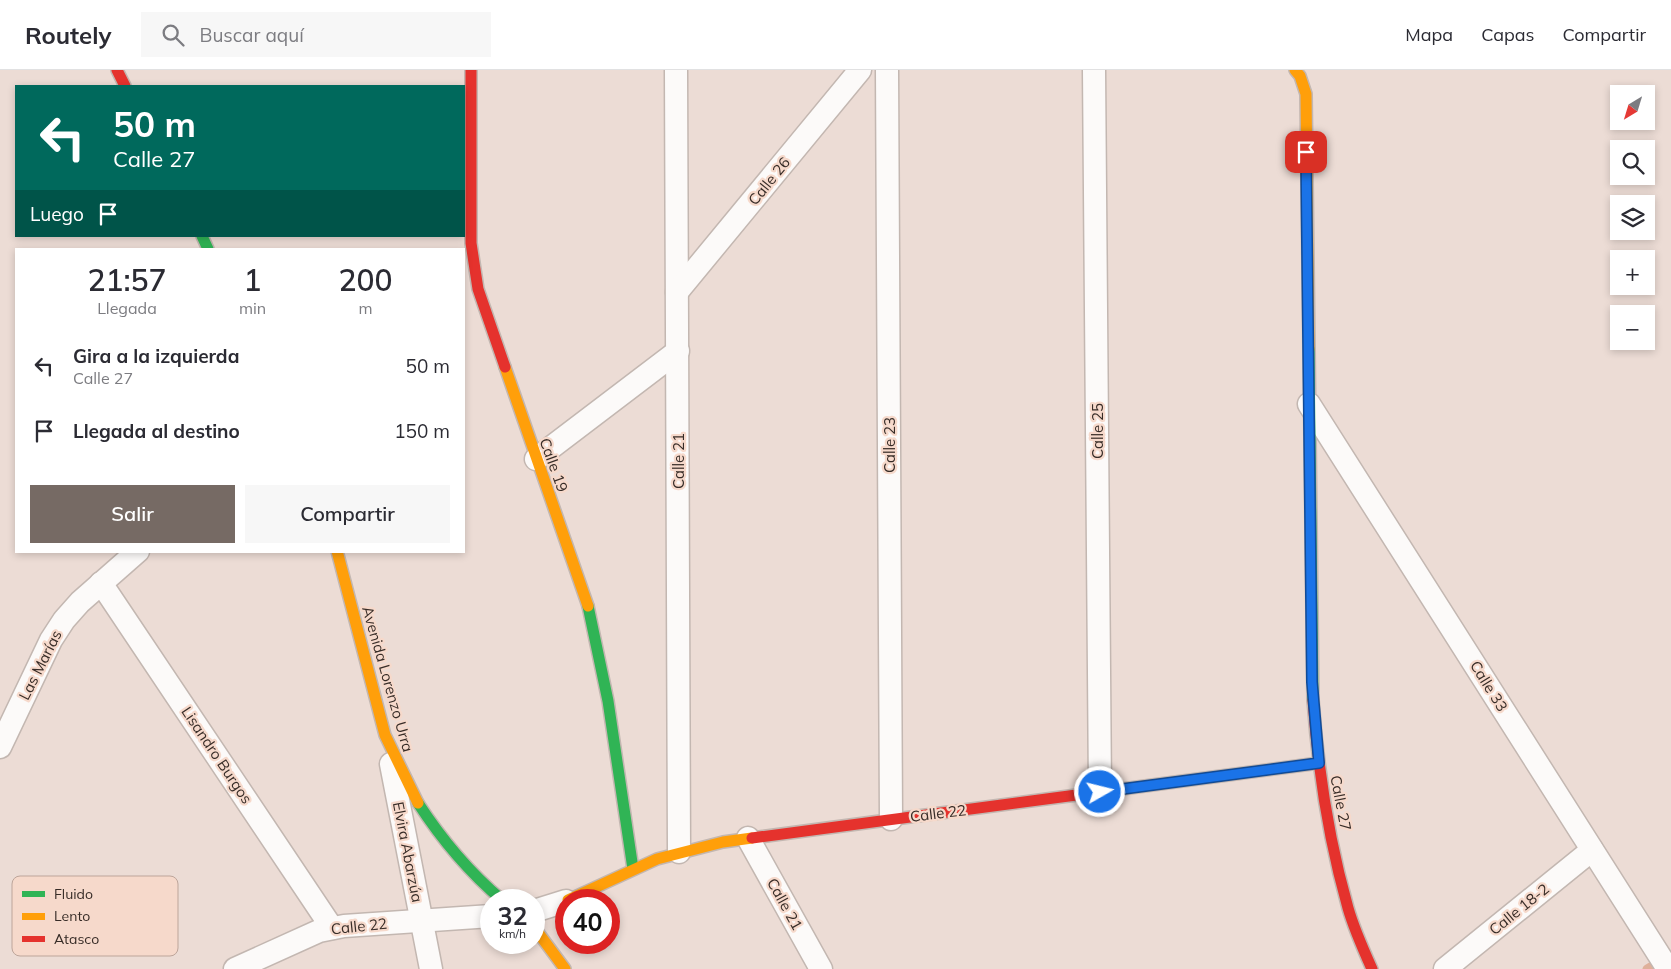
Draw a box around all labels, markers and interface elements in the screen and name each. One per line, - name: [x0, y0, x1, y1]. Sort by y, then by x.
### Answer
- search box: [141, 12, 491, 57]
- text: Routely: [25, 20, 111, 50]
- icon: search: [159, 21, 187, 49]
- text: Buscar aquí: [199, 23, 304, 47]
- text: Mapa: [1405, 23, 1453, 46]
- text: Capas: [1481, 23, 1535, 46]
- text: Compartir: [1563, 23, 1646, 46]
- north arrow: [1610, 85, 1655, 130]
- map controls: [1610, 85, 1655, 350]
- text: 50 m: [113, 102, 196, 146]
- icon: left: [30, 105, 95, 170]
- pin: [1285, 131, 1327, 173]
- icon: arrive: [1292, 138, 1320, 166]
- button: search: [1610, 140, 1655, 185]
- text: Calle 27: [113, 145, 195, 173]
- street label: Calle 26: [744, 153, 794, 209]
- button: layers: [1610, 195, 1655, 240]
- icon: arrive: [94, 200, 122, 228]
- text: Luego: [30, 202, 84, 226]
- button: +: [1610, 250, 1655, 295]
- text: 21:57: [87, 261, 167, 299]
- text: 1: [244, 261, 262, 299]
- text: 200: [339, 261, 393, 299]
- text: Llegada: [97, 298, 157, 318]
- text: min: [239, 298, 266, 318]
- text: m: [359, 298, 373, 318]
- button: −: [1610, 305, 1655, 350]
- text: Gira a la izquierda: [73, 344, 239, 368]
- icon: left: [30, 352, 58, 380]
- text: 50 m: [406, 354, 450, 378]
- text: Calle 27: [73, 368, 133, 388]
- street label: Calle 25: [1088, 403, 1107, 459]
- icon: arrive: [30, 417, 58, 445]
- street label: Calle 23: [880, 417, 899, 473]
- text: Llegada al destino: [73, 419, 240, 443]
- text: 150 m: [394, 419, 450, 443]
- street label: Calle 21: [669, 433, 688, 489]
- street label: Calle 19: [535, 435, 573, 495]
- button: Salir: [30, 485, 235, 543]
- button: Compartir: [245, 485, 450, 543]
- street label: Avenida Lorenzo Urra: [358, 604, 418, 754]
- street label: Las Marías: [14, 627, 66, 703]
- street label: Calle 33: [1466, 657, 1512, 715]
- street label: Lisandro Burgos: [178, 703, 256, 807]
- position arrow: [1073, 765, 1125, 817]
- street label: Calle 27: [1326, 774, 1356, 832]
- street label: Elvira Abarzúa: [389, 800, 427, 904]
- street label: Calle 22: [909, 800, 967, 826]
- street label: Calle 21: [763, 875, 807, 933]
- legend: [12, 876, 178, 956]
- street label: Calle 18-2: [1485, 879, 1553, 939]
- text: Fluido: [54, 885, 93, 903]
- speed limit sign: 40: [555, 889, 620, 954]
- text: 32: [497, 900, 528, 931]
- text: Lento: [54, 907, 90, 925]
- street label: Calle 22: [330, 914, 388, 938]
- text: km/h: [499, 926, 526, 941]
- text: Atasco: [54, 930, 99, 948]

